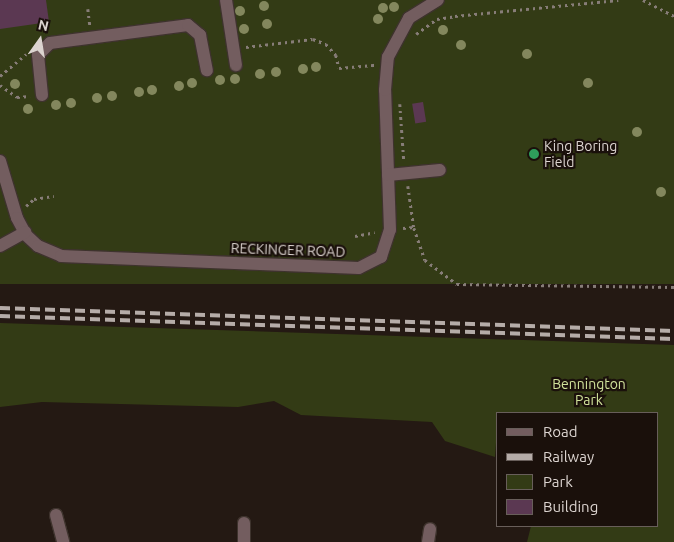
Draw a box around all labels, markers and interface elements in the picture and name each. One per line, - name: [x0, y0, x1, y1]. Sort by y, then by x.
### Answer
- north arrow: [15, 15, 65, 65]
- text: N: [36, 16, 50, 34]
- place label: King Boring Field: [544, 138, 617, 170]
- marker: King Boring Field: [528, 148, 540, 160]
- street label: RECKINGER ROAD: [230, 240, 346, 260]
- park label: Bennington Park: [552, 376, 626, 408]
- legend: [497, 412, 659, 527]
- text: Road: [543, 423, 578, 440]
- text: Railway: [543, 448, 594, 465]
- text: Park: [543, 473, 573, 490]
- text: Building: [543, 498, 598, 515]

